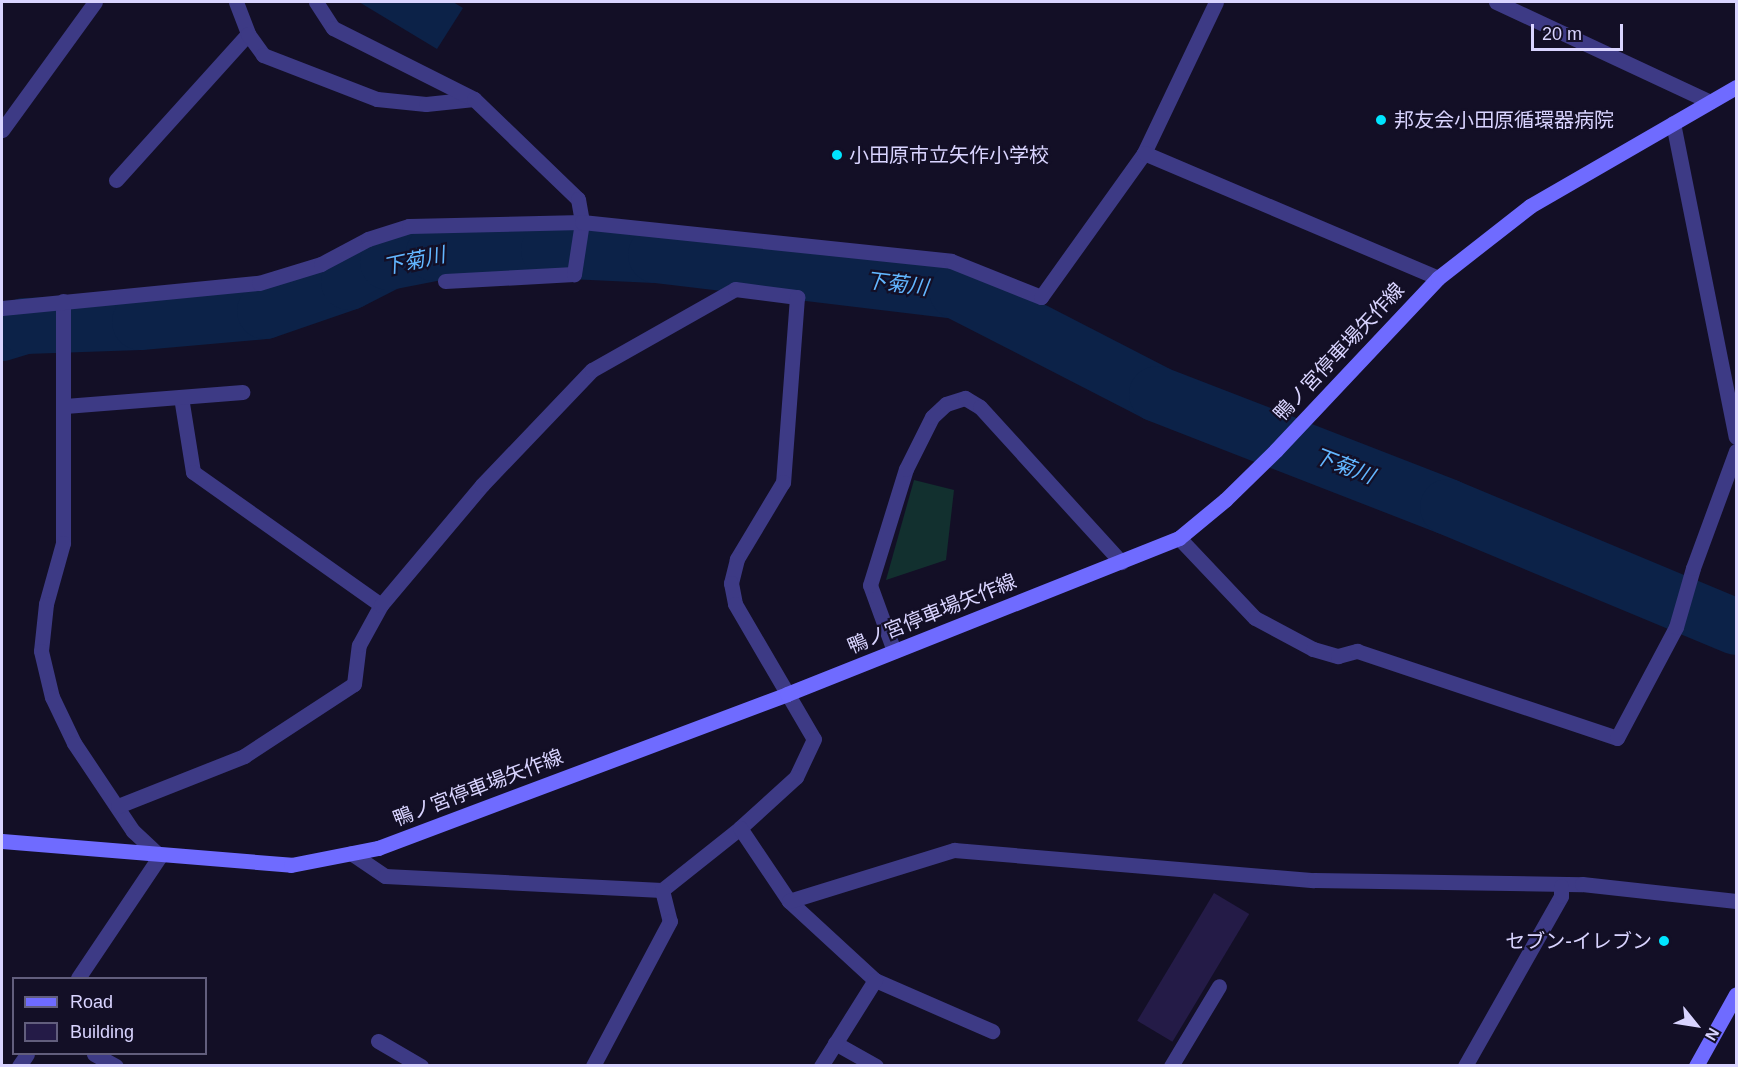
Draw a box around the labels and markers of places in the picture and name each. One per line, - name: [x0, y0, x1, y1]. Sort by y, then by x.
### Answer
- place label: 邦友会小田原循環器病院: [1394, 108, 1614, 132]
- marker: 邦友会小田原循環器病院: [1372, 111, 1390, 129]
- place label: 小田原市立矢作小学校: [849, 143, 1049, 167]
- marker: 小田原市立矢作小学校: [830, 148, 844, 162]
- place label: セブン-イレブン: [1505, 929, 1652, 953]
- marker: セブン-イレブン: [1657, 934, 1671, 948]

